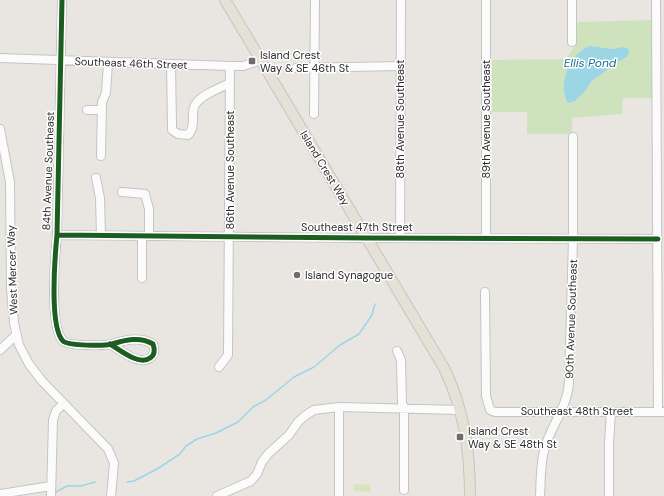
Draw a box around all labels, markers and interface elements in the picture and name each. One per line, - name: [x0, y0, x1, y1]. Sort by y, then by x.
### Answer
- place label: Island Crest Way & SE 46th St: [260, 48, 349, 75]
- street label: Southeast 46th Street: [74, 54, 188, 72]
- water label: Ellis Pond: [564, 55, 617, 71]
- marker: Island Crest Way & SE 46th St: [247, 56, 257, 66]
- street label: 88th Avenue Southeast: [393, 60, 407, 178]
- street label: 89th Avenue Southeast: [479, 60, 493, 178]
- street label: 86th Avenue Southeast: [223, 110, 237, 230]
- street label: 84th Avenue Southeast: [39, 111, 57, 231]
- street label: Island Crest Way: [297, 128, 353, 208]
- street label: Southeast 47th Street: [301, 220, 413, 234]
- street label: West Mercer Way: [3, 225, 21, 315]
- street label: 90th Avenue Southeast: [562, 259, 580, 379]
- place label: Island Synagogue: [305, 268, 393, 282]
- marker: Island Synagogue: [292, 270, 302, 280]
- street label: Southeast 48th Street: [521, 404, 633, 418]
- place label: Island Crest Way & SE 48th St: [468, 424, 557, 451]
- marker: Island Crest Way & SE 48th St: [455, 432, 465, 442]

